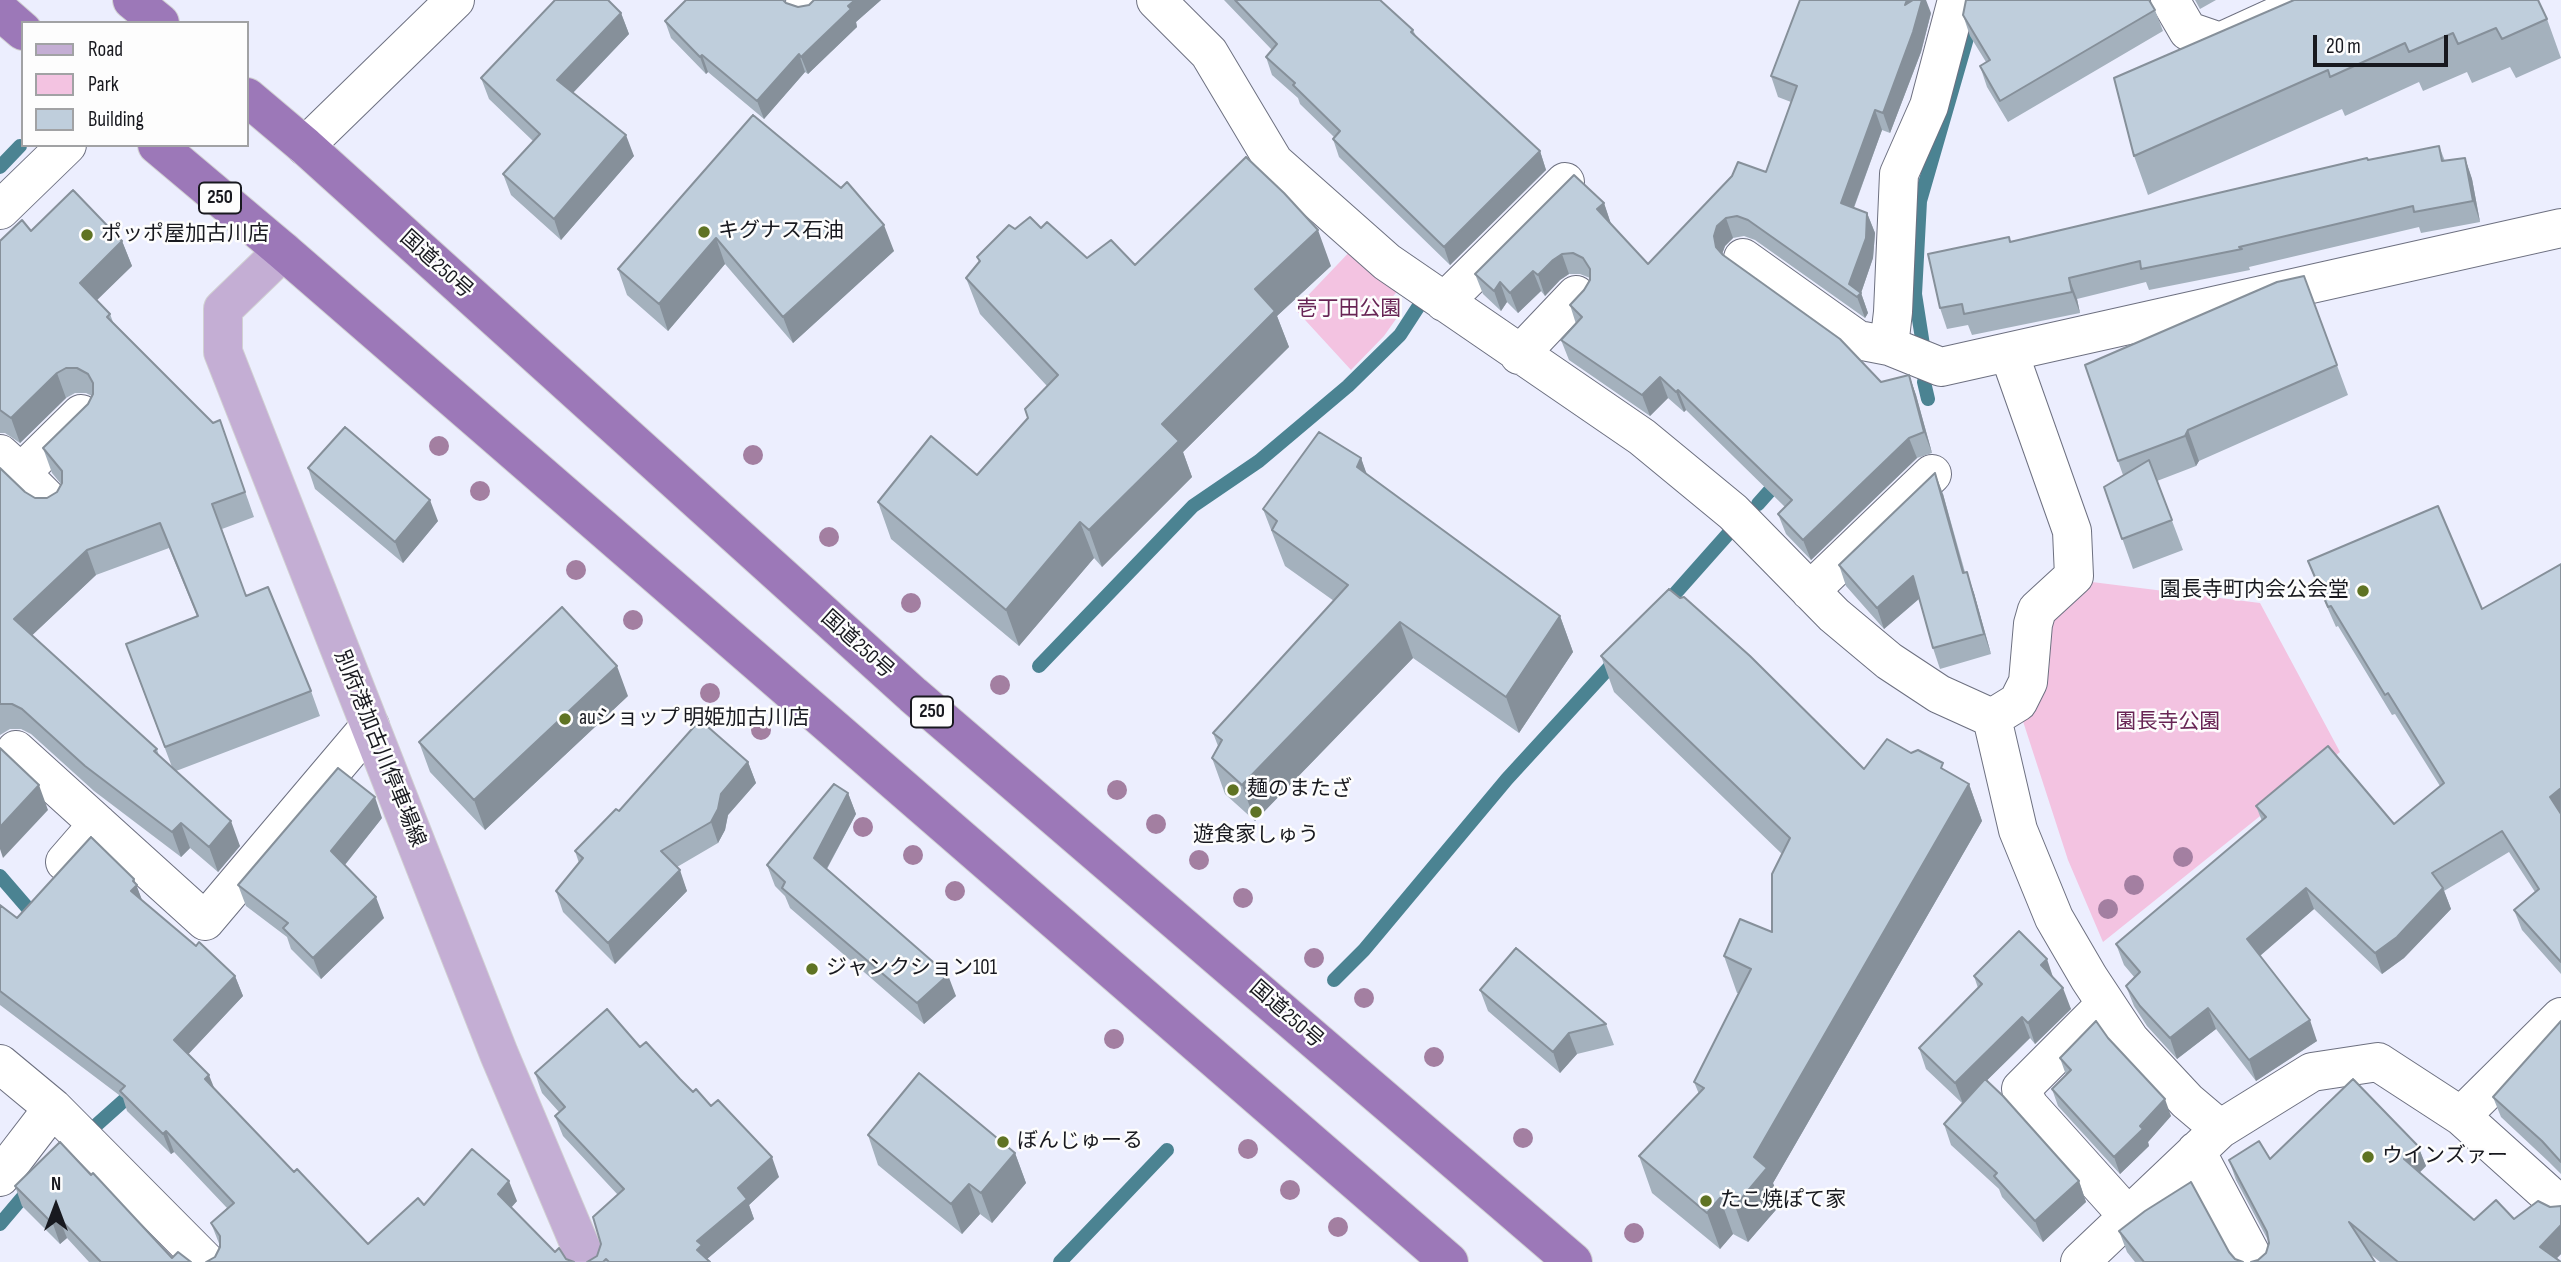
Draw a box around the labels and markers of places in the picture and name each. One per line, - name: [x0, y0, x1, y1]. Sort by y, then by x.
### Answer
- place label: キグナス石油: [718, 219, 844, 245]
- place label: ポッポ屋加古川店: [101, 222, 269, 248]
- marker: キグナス石油: [696, 224, 712, 240]
- marker: ポッポ屋加古川店: [79, 227, 95, 243]
- place label: 園長寺町内会公会堂: [2160, 578, 2349, 604]
- marker: 園長寺町内会公会堂: [2355, 583, 2371, 599]
- place label: auショップ 明姫加古川店: [579, 706, 809, 732]
- marker: auショップ 明姫加古川店: [557, 711, 573, 727]
- place label: 麺のまたざ: [1247, 777, 1352, 803]
- marker: 麺のまたざ: [1225, 782, 1241, 798]
- marker: 遊食家しゅう: [1248, 804, 1264, 820]
- place label: 遊食家しゅう: [1193, 823, 1319, 849]
- place label: ジャンクション101: [826, 956, 997, 982]
- marker: ジャンクション101: [804, 961, 820, 977]
- place label: ぼんじゅーる: [1017, 1129, 1143, 1155]
- marker: ぼんじゅーる: [995, 1134, 1011, 1150]
- place label: ウインズァー: [2382, 1144, 2508, 1170]
- marker: ウインズァー: [2360, 1149, 2376, 1165]
- place label: たこ焼ぽて家: [1720, 1188, 1846, 1214]
- marker: たこ焼ぽて家: [1698, 1193, 1714, 1209]

